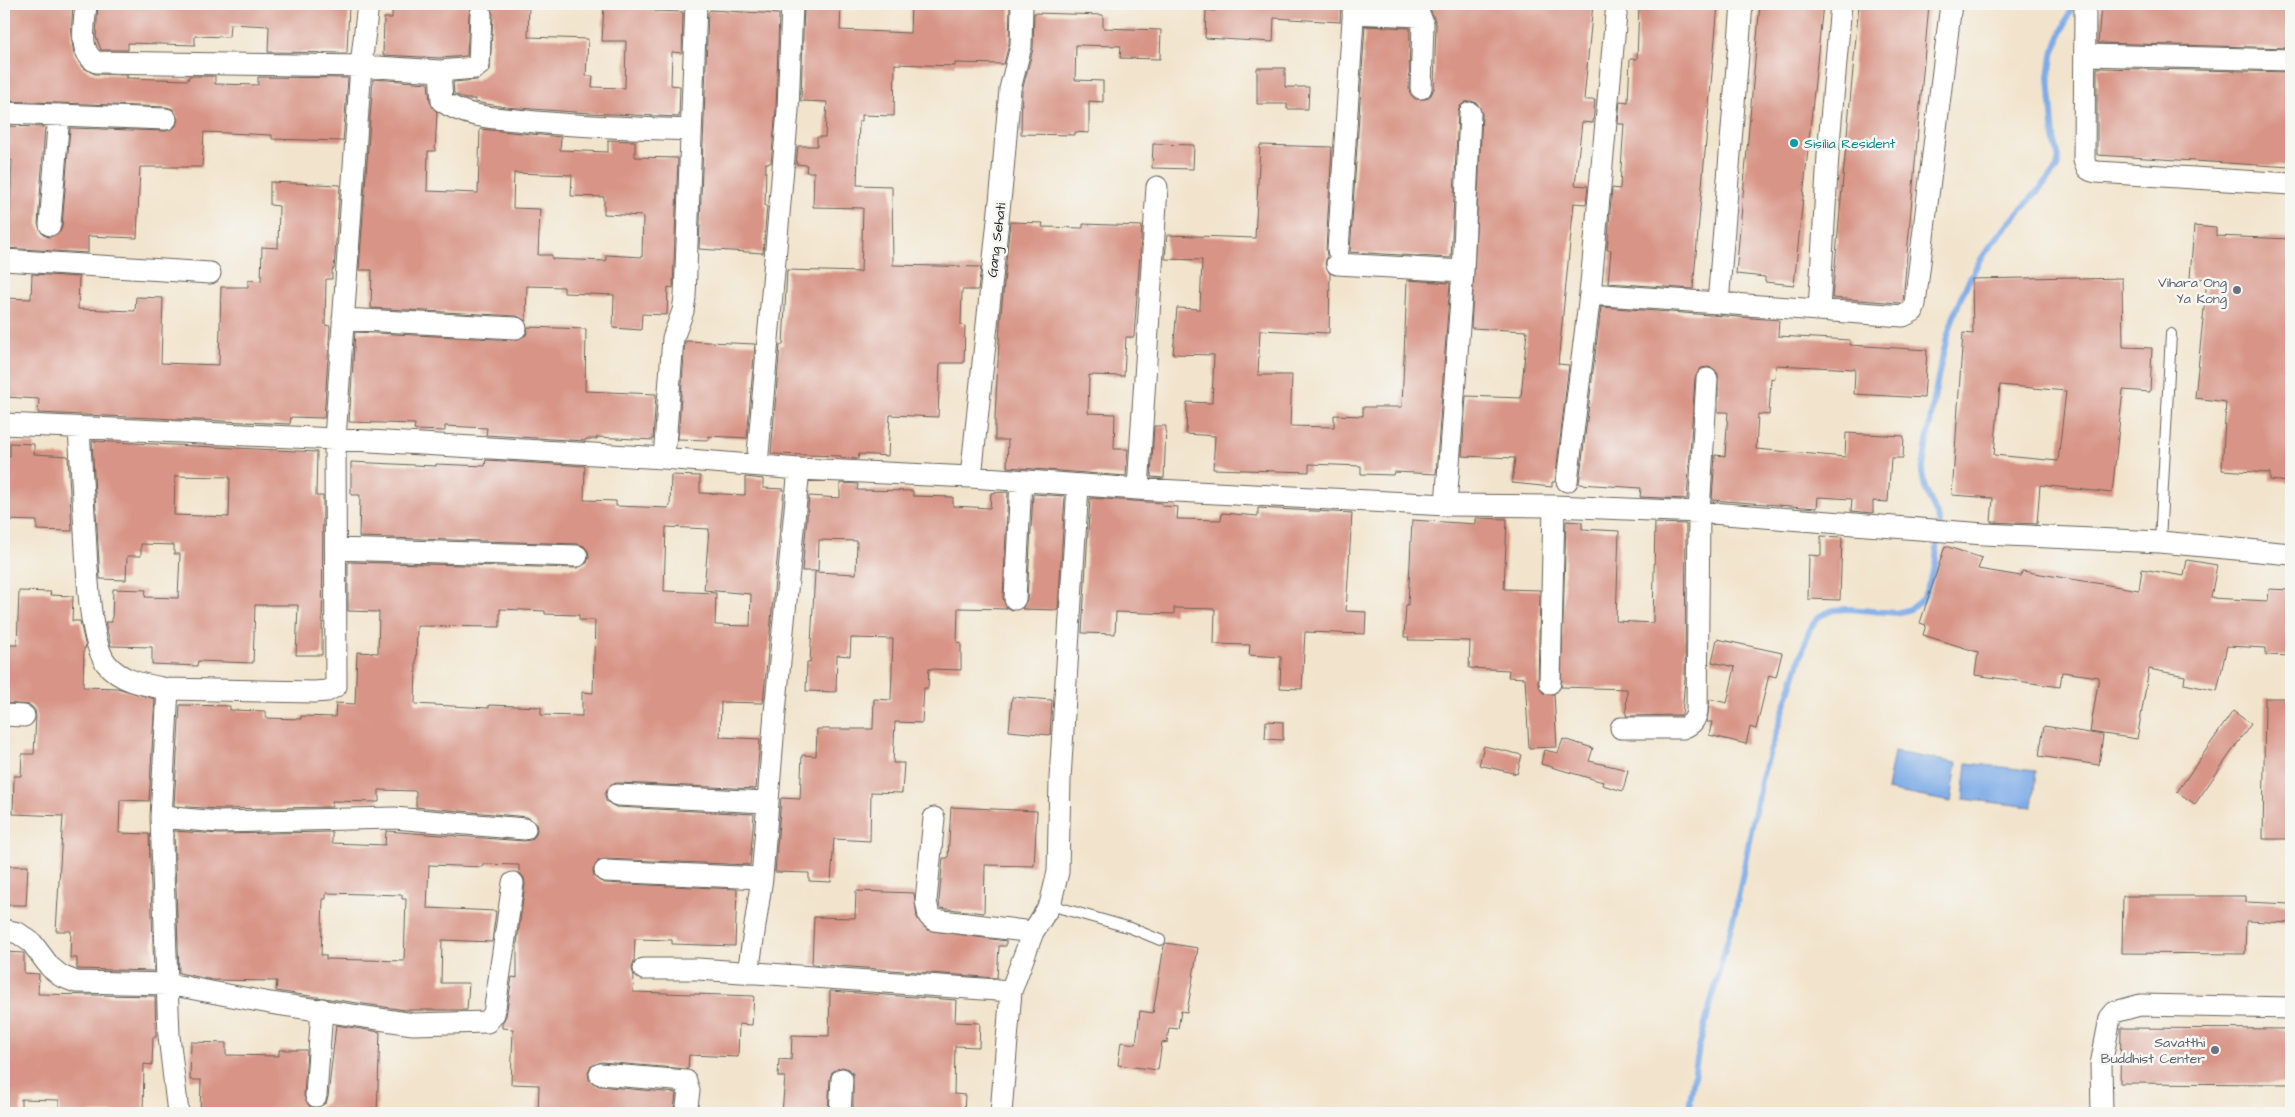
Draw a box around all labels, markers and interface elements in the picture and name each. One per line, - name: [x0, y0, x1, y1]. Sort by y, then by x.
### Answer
- place label: Sisilia Resident: [1804, 134, 1896, 154]
- marker: Sisilia Resident: [1788, 137, 1800, 149]
- street label: Gang Sehati: [982, 202, 1011, 279]
- place label: Vihara Ong Ya Kong: [2158, 273, 2227, 309]
- marker: Vihara Ong Ya Kong: [2231, 284, 2243, 296]
- place label: Savatthi Buddhist Center: [2101, 1033, 2205, 1069]
- marker: Savatthi Buddhist Center: [2209, 1044, 2221, 1056]

